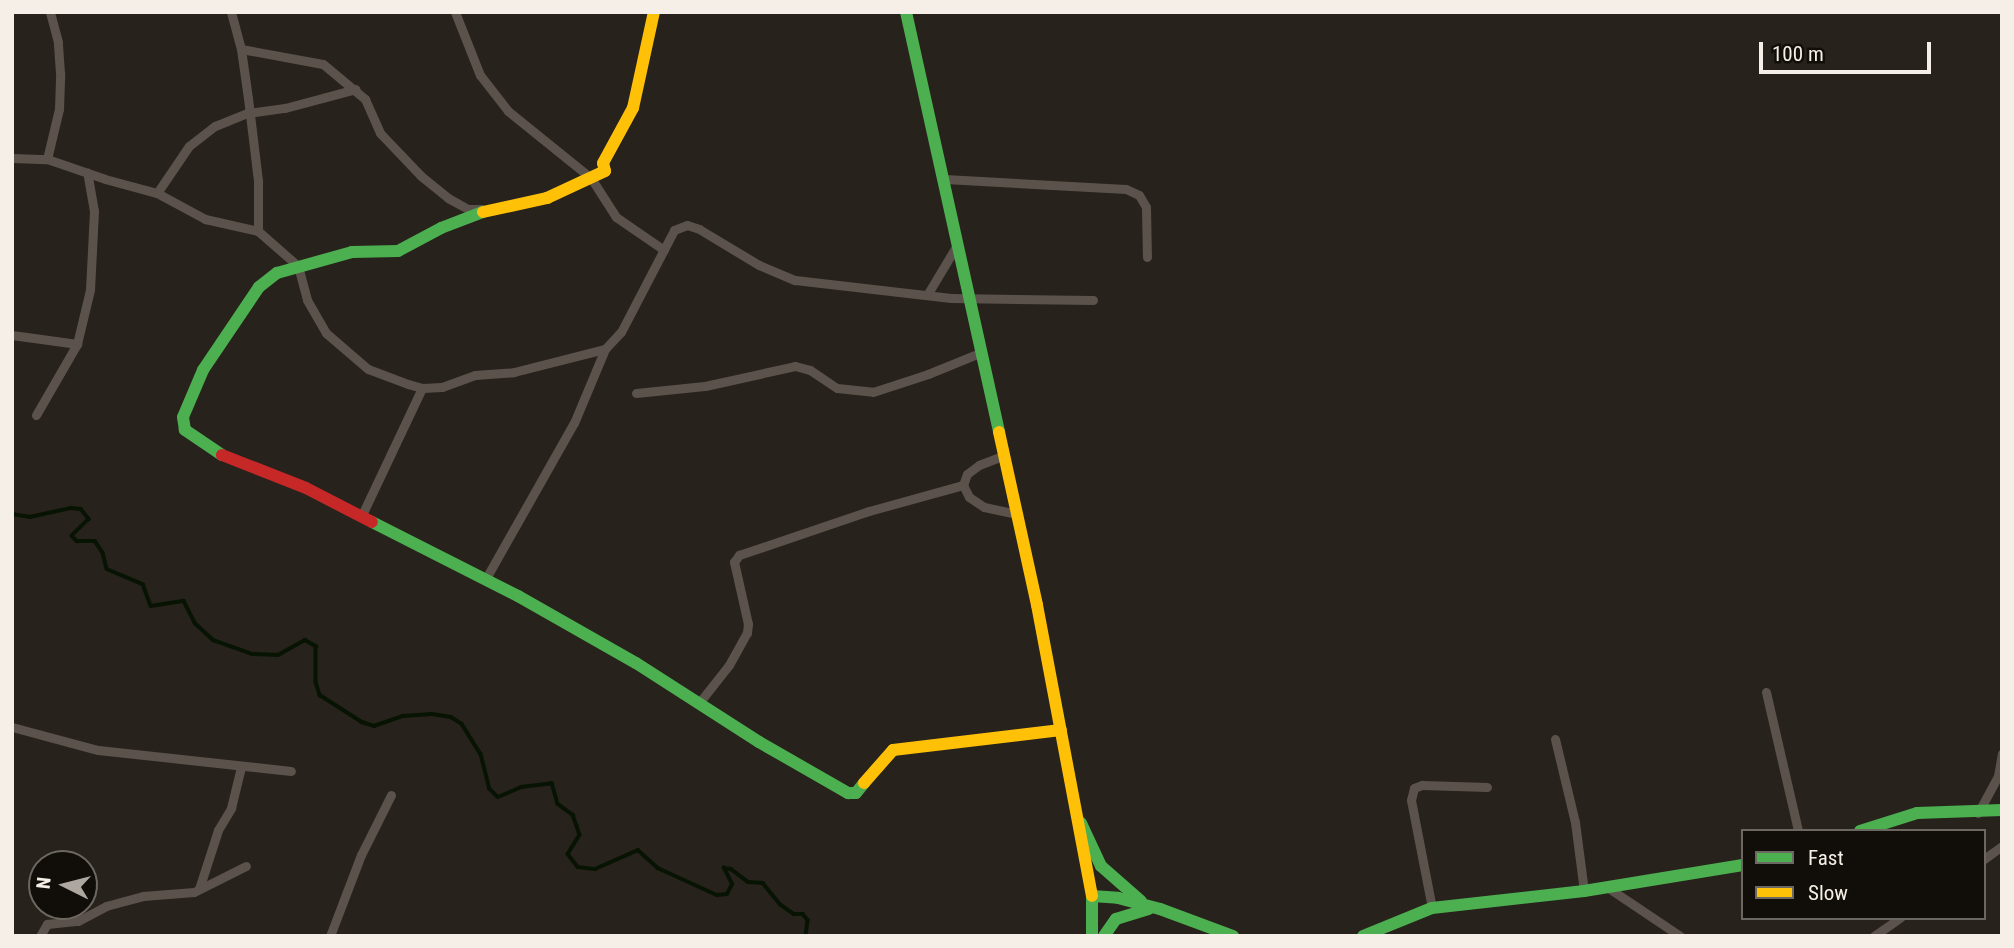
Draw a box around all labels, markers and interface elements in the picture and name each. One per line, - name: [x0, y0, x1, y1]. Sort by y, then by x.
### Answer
- scale bar: [1762, 28, 1934, 72]
- text: 100 m: [1772, 42, 1824, 66]
- legend: [1741, 829, 1986, 920]
- text: Fast: [1808, 846, 1844, 870]
- north arrow: [28, 850, 98, 920]
- text: N: [32, 876, 56, 890]
- text: Slow: [1808, 881, 1848, 905]

